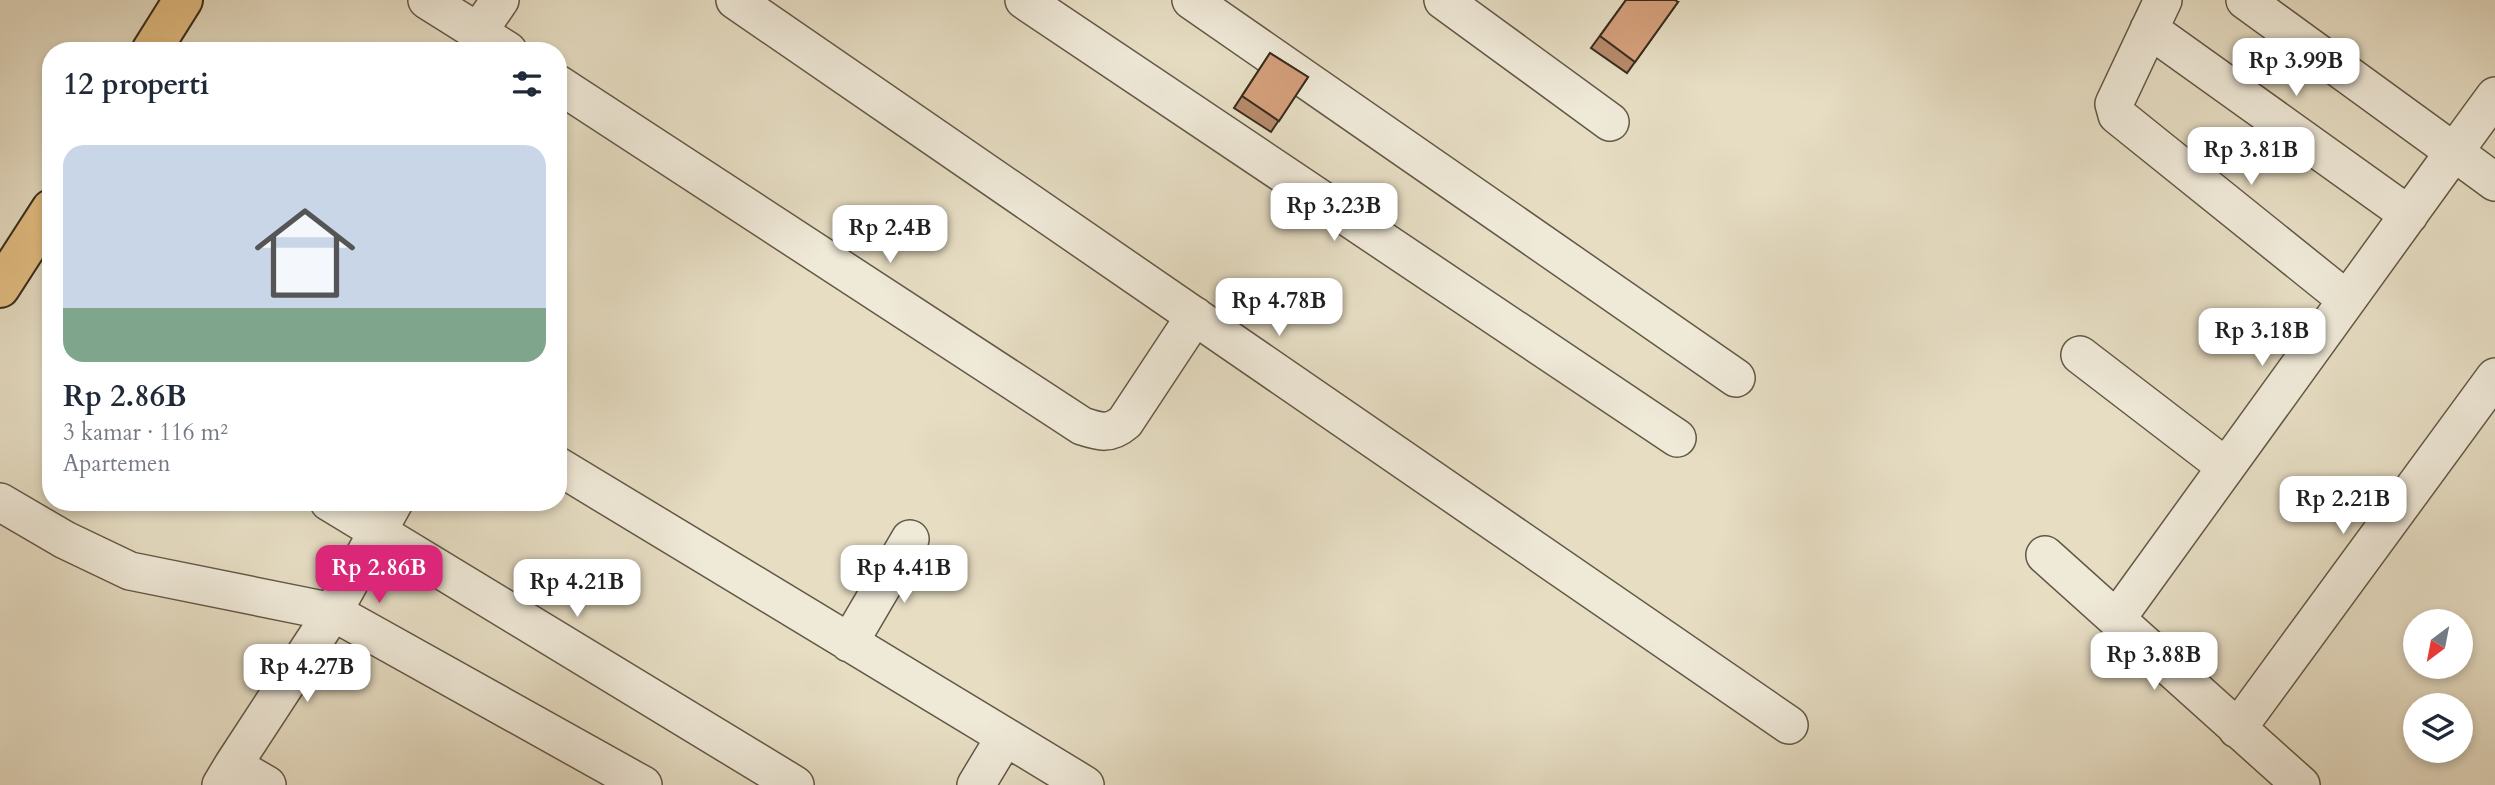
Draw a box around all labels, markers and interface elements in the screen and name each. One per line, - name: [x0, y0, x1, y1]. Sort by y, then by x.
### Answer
- pin: Rp 3.99B: [2224, 38, 2368, 98]
- text: Rp 3.99B: [2249, 45, 2343, 76]
- text: 12 properti: [63, 64, 209, 105]
- icon: filters: [508, 65, 546, 103]
- pin: Rp 3.81B: [2179, 128, 2323, 187]
- text: Rp 3.81B: [2204, 134, 2298, 165]
- pin: Rp 3.23B: [1262, 184, 1406, 243]
- icon: home: [242, 190, 368, 316]
- text: Rp 3.23B: [1287, 190, 1381, 221]
- pin: Rp 2.4B: [825, 205, 955, 265]
- text: Rp 2.4B: [848, 212, 932, 243]
- pin: Rp 4.78B: [1207, 278, 1351, 338]
- text: Rp 4.78B: [1232, 285, 1326, 316]
- pin: Rp 3.18B: [2190, 308, 2334, 368]
- text: Rp 3.18B: [2215, 315, 2309, 346]
- text: Rp 2.86B: [63, 376, 187, 417]
- text: 3 kamar · 116 m²: [63, 417, 228, 448]
- text: Apartemen: [63, 448, 171, 479]
- pin: Rp 2.21B: [2271, 476, 2415, 536]
- text: Rp 2.21B: [2296, 483, 2390, 514]
- pin: Rp 2.86B: [307, 546, 451, 605]
- pin: Rp 4.41B: [832, 546, 976, 605]
- text: Rp 2.86B: [332, 552, 426, 583]
- text: Rp 4.41B: [857, 552, 951, 583]
- pin: Rp 4.21B: [505, 560, 649, 619]
- text: Rp 4.21B: [530, 566, 624, 597]
- north arrow: [2403, 609, 2473, 679]
- map controls: [2403, 609, 2473, 763]
- pin: Rp 3.88B: [2082, 632, 2226, 692]
- text: Rp 3.88B: [2107, 639, 2201, 670]
- pin: Rp 4.27B: [235, 644, 379, 704]
- text: Rp 4.27B: [260, 651, 354, 682]
- button: layers: [2403, 693, 2473, 763]

